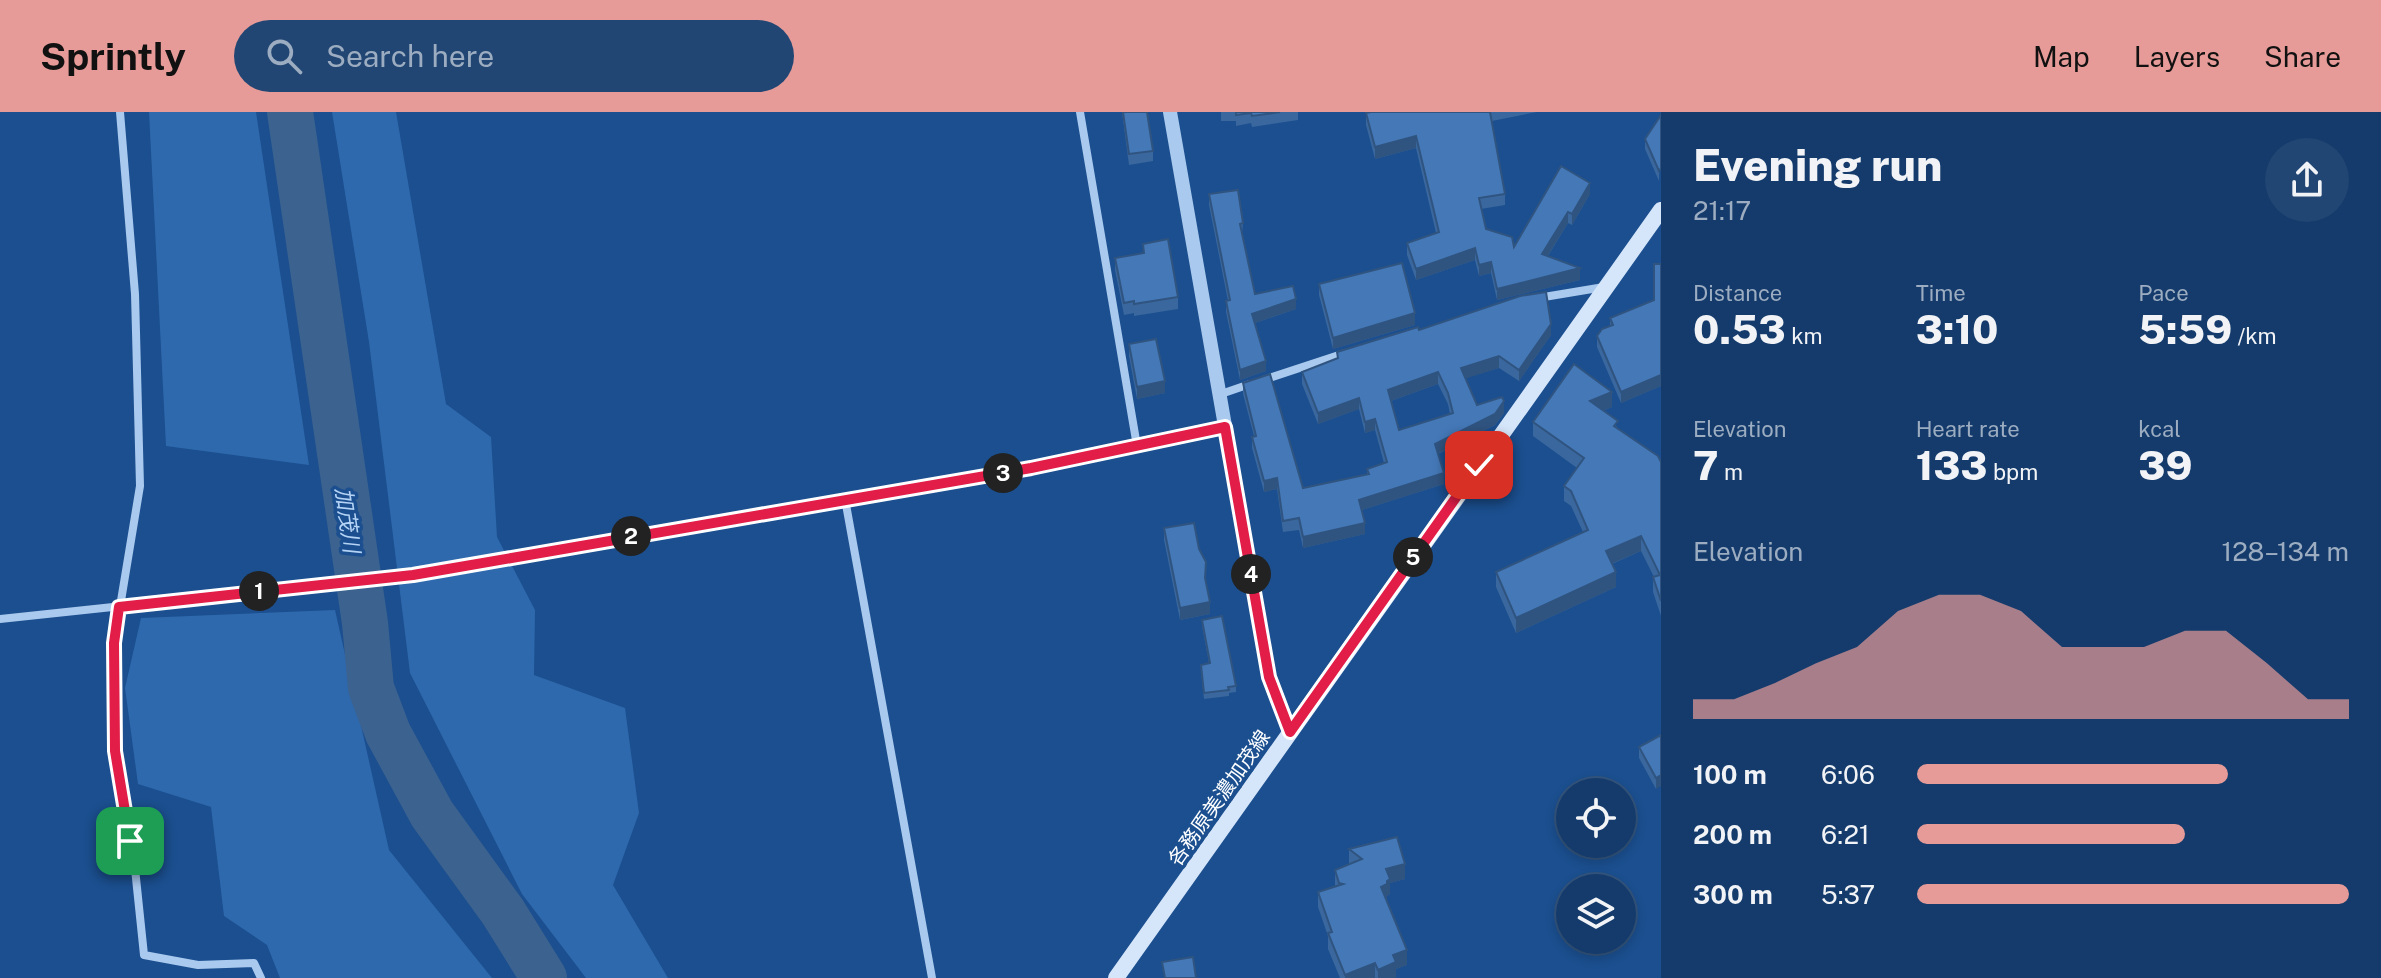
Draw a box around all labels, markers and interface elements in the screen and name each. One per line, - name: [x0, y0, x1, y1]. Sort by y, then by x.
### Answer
- search box: [234, 20, 794, 92]
- text: Sprintly: [40, 34, 186, 79]
- icon: search: [262, 34, 306, 78]
- text: Search here: [326, 38, 494, 74]
- text: Map: [2033, 40, 2090, 73]
- text: Layers: [2134, 40, 2220, 73]
- text: Share: [2264, 40, 2341, 73]
- button: share: [2265, 138, 2349, 222]
- text: Evening run: [1693, 139, 1942, 191]
- text: 21:17: [1693, 195, 1751, 226]
- text: Distance: [1693, 280, 1782, 306]
- text: Time: [1916, 280, 1966, 306]
- text: Pace: [2138, 280, 2189, 306]
- text: 0.53: [1693, 306, 1786, 353]
- text: 3:10: [1916, 306, 1998, 353]
- text: 5:59: [2138, 306, 2232, 353]
- text: km: [1786, 323, 1823, 349]
- text: /km: [2232, 323, 2277, 349]
- text: Elevation: [1693, 416, 1786, 442]
- text: Heart rate: [1916, 416, 2020, 442]
- text: kcal: [2138, 416, 2181, 442]
- pin: [1445, 431, 1513, 499]
- text: 7: [1693, 442, 1719, 489]
- text: 133: [1916, 442, 1988, 489]
- text: 39: [2138, 442, 2192, 489]
- icon: check: [1457, 443, 1501, 487]
- pin: 3: [983, 453, 1023, 493]
- text: m: [1719, 459, 1743, 485]
- text: bpm: [1988, 459, 2038, 485]
- text: 3: [996, 460, 1010, 486]
- water label: 加茂川: [331, 486, 366, 556]
- pin: 2: [611, 516, 651, 556]
- text: 2: [624, 523, 638, 549]
- text: Elevation: [1693, 536, 1803, 567]
- text: 128–134 m: [2222, 536, 2349, 567]
- pin: 5: [1393, 537, 1433, 577]
- text: 5: [1406, 544, 1420, 570]
- pin: 4: [1231, 554, 1271, 594]
- text: 4: [1244, 561, 1258, 587]
- pin: 1: [239, 571, 279, 611]
- text: 1: [254, 578, 264, 604]
- street label: 各務原美濃加茂線: [1163, 726, 1275, 870]
- text: 100 m: [1693, 759, 1767, 790]
- text: 6:06: [1821, 759, 1875, 790]
- map controls: [1556, 778, 1636, 954]
- button: locate: [1556, 778, 1636, 858]
- pin: [96, 807, 164, 875]
- icon: arrive: [108, 819, 152, 863]
- text: 200 m: [1693, 819, 1772, 850]
- text: 6:21: [1821, 819, 1870, 850]
- button: layers: [1556, 874, 1636, 954]
- text: 300 m: [1693, 879, 1773, 910]
- text: 5:37: [1821, 879, 1875, 910]

